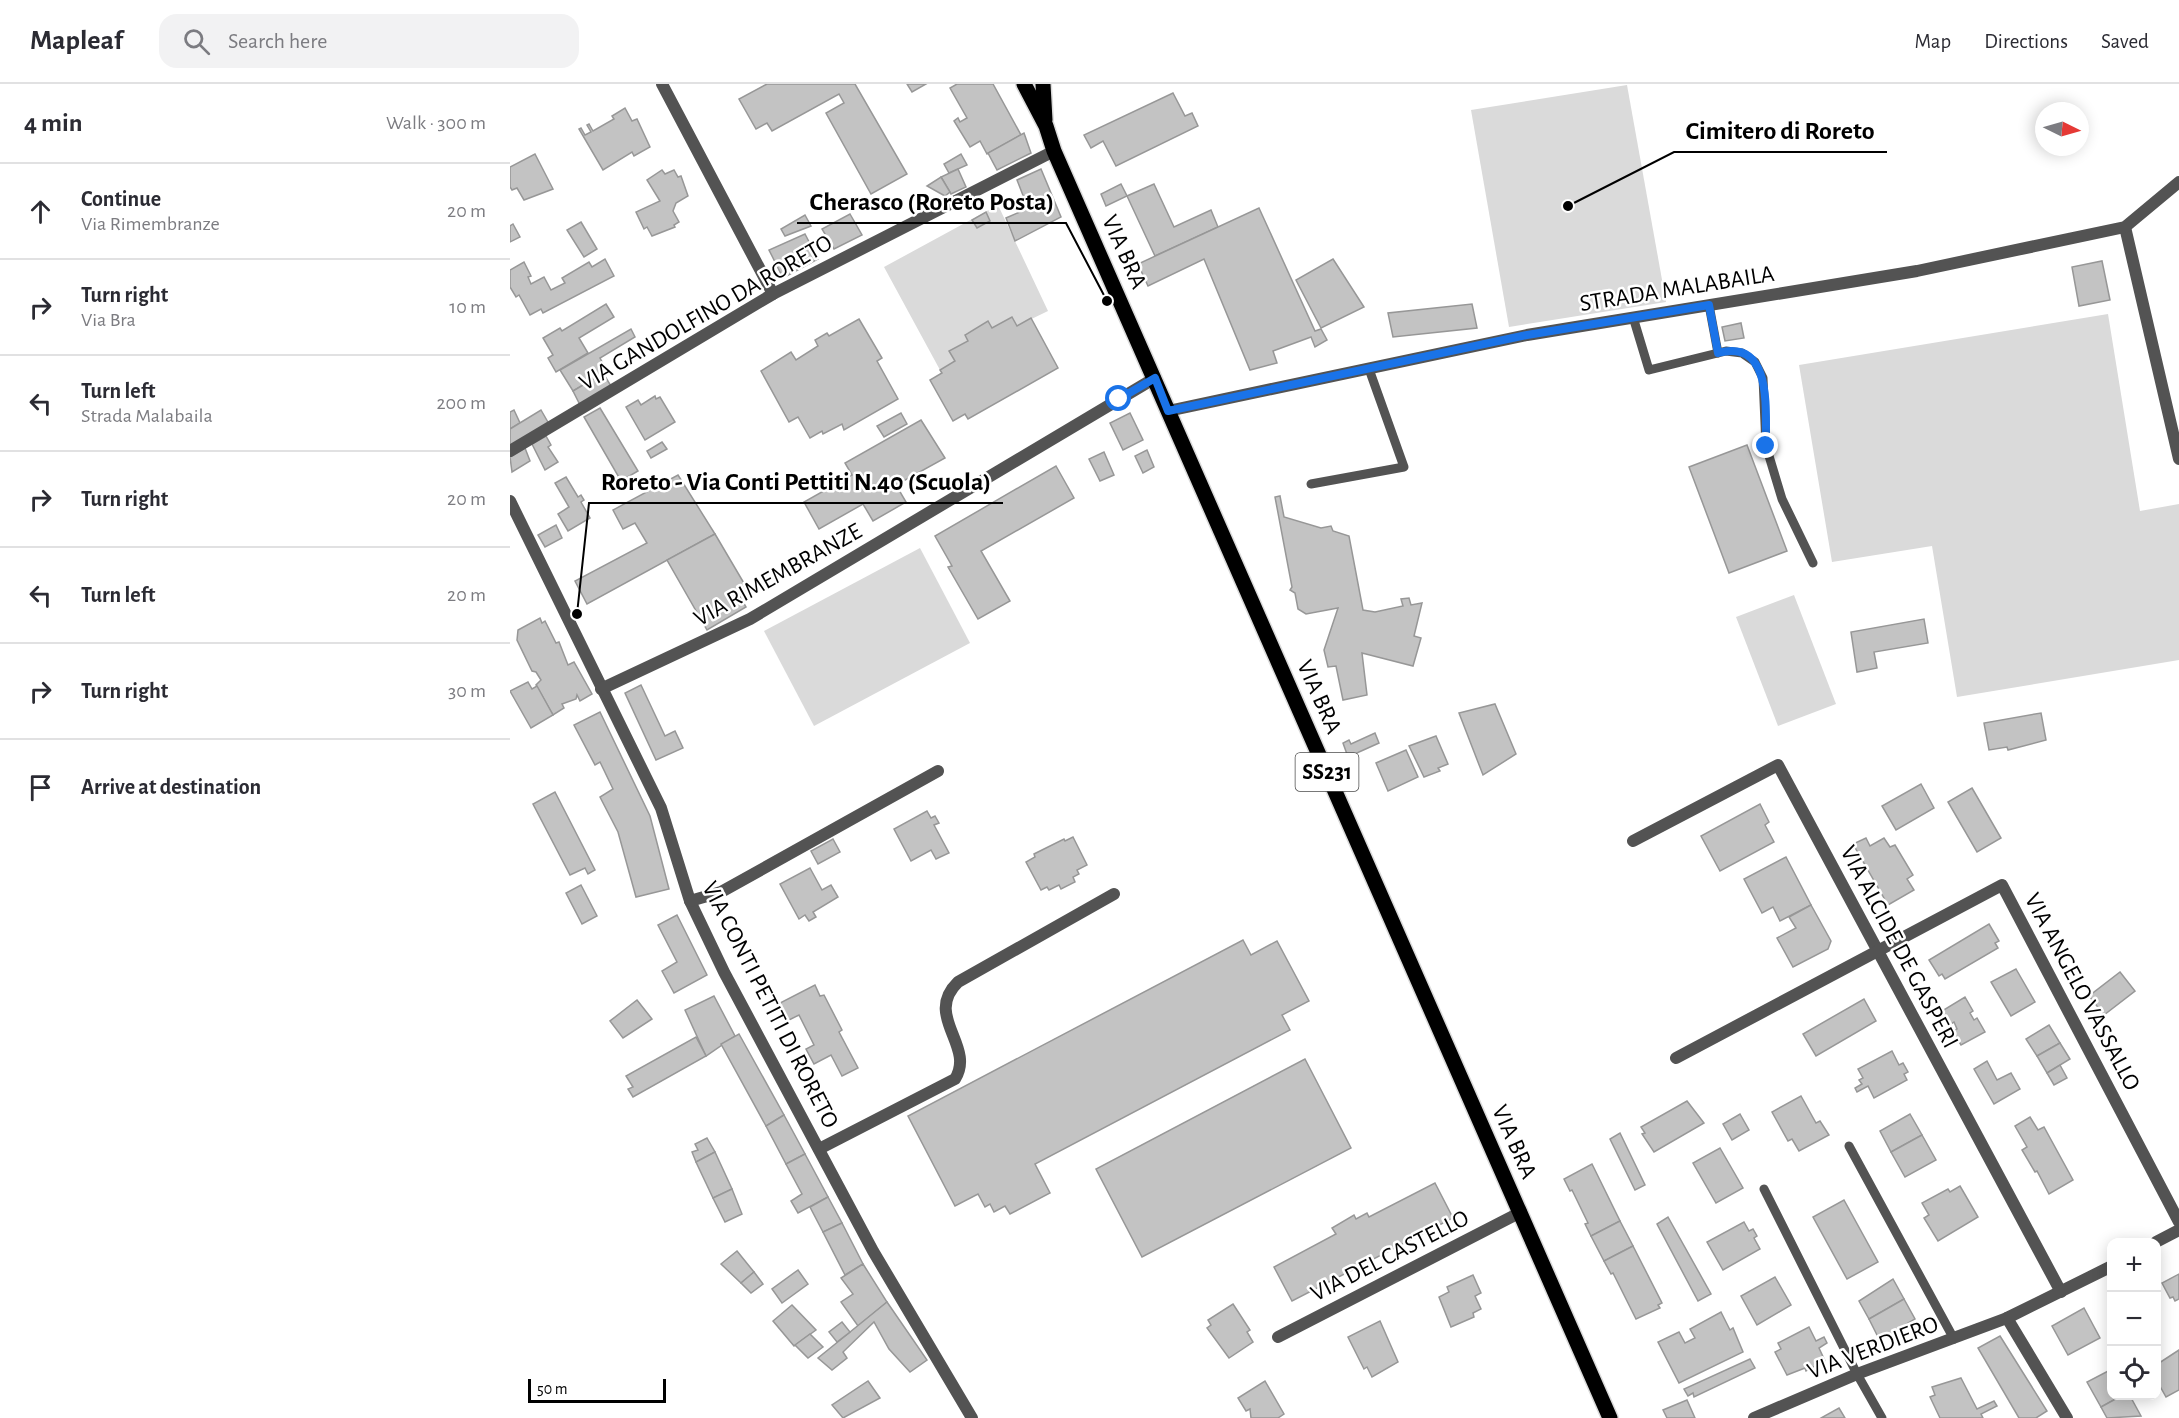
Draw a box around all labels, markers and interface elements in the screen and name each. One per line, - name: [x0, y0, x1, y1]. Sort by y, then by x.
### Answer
- search box: [159, 14, 579, 68]
- icon: search: [180, 25, 213, 58]
- text: Mapleaf: [30, 27, 123, 55]
- text: Search here: [228, 30, 327, 52]
- text: Map: [1915, 31, 1951, 52]
- text: Directions: [1984, 31, 2068, 52]
- text: Saved: [2101, 31, 2149, 52]
- north arrow: [2035, 102, 2089, 156]
- callout: Cimitero di Roreto: [1674, 108, 1887, 152]
- text: 4 min: [24, 110, 83, 136]
- text: Walk · 300 m: [386, 113, 486, 133]
- text: Cimitero di Roreto: [1685, 118, 1875, 144]
- callout: Cherasco (Roreto Posta): [797, 179, 1066, 223]
- text: Continue: [81, 188, 161, 210]
- text: Cherasco (Roreto Posta): [810, 189, 1054, 215]
- icon: ahead: [24, 195, 57, 228]
- text: 20 m: [447, 201, 486, 221]
- street label: VIA BRA: [1097, 212, 1151, 293]
- text: Via Rimembranze: [81, 214, 220, 234]
- street label: VIA GANDOLFINO DA RORETO: [576, 231, 836, 395]
- street label: STRADA MALABAILA: [1578, 262, 1776, 316]
- text: Turn right: [81, 284, 168, 306]
- icon: right: [24, 291, 57, 324]
- text: 10 m: [449, 297, 486, 317]
- text: Via Bra: [81, 310, 136, 330]
- text: Turn left: [81, 380, 155, 402]
- route start: [1105, 385, 1131, 411]
- icon: left: [24, 387, 57, 420]
- text: 200 m: [436, 393, 486, 413]
- text: Strada Malabaila: [81, 406, 213, 426]
- route end: [1752, 432, 1778, 458]
- callout: Roreto - Via Conti Pettiti N.40 (Scuola): [589, 459, 1003, 503]
- text: Roreto - Via Conti Pettiti N.40 (Scuola): [601, 469, 991, 495]
- icon: right: [24, 483, 57, 516]
- text: Turn right: [81, 488, 168, 510]
- text: 20 m: [447, 489, 486, 509]
- street label: VIA RIMEMBRANZE: [690, 519, 866, 631]
- icon: left: [24, 579, 57, 612]
- text: Turn left: [81, 584, 155, 606]
- text: 20 m: [447, 585, 486, 605]
- street label: VIA BRA: [1292, 657, 1346, 738]
- icon: right: [24, 675, 57, 708]
- text: Turn right: [81, 680, 168, 702]
- text: 30 m: [448, 681, 486, 701]
- road number: SS231: [1296, 753, 1358, 791]
- icon: arrive: [24, 771, 57, 804]
- text: Arrive at destination: [81, 776, 261, 798]
- street label: VIA ALCIDE DE GASPERI: [1836, 842, 1962, 1052]
- street label: VIA CONTI PETITI DI RORETO: [697, 878, 843, 1132]
- street label: VIA ANGELO VASSALLO: [2020, 889, 2144, 1095]
- street label: VIA BRA: [1487, 1102, 1541, 1183]
- street label: VIA DEL CASTELLO: [1307, 1206, 1473, 1306]
- map controls: [2107, 1238, 2161, 1400]
- button: +: [2107, 1238, 2161, 1292]
- button: −: [2107, 1292, 2161, 1346]
- street label: VIA VERDIERO: [1804, 1312, 1942, 1384]
- button: locate: [2107, 1346, 2161, 1400]
- scale bar: [528, 1376, 666, 1404]
- text: 50 m: [537, 1381, 568, 1397]

